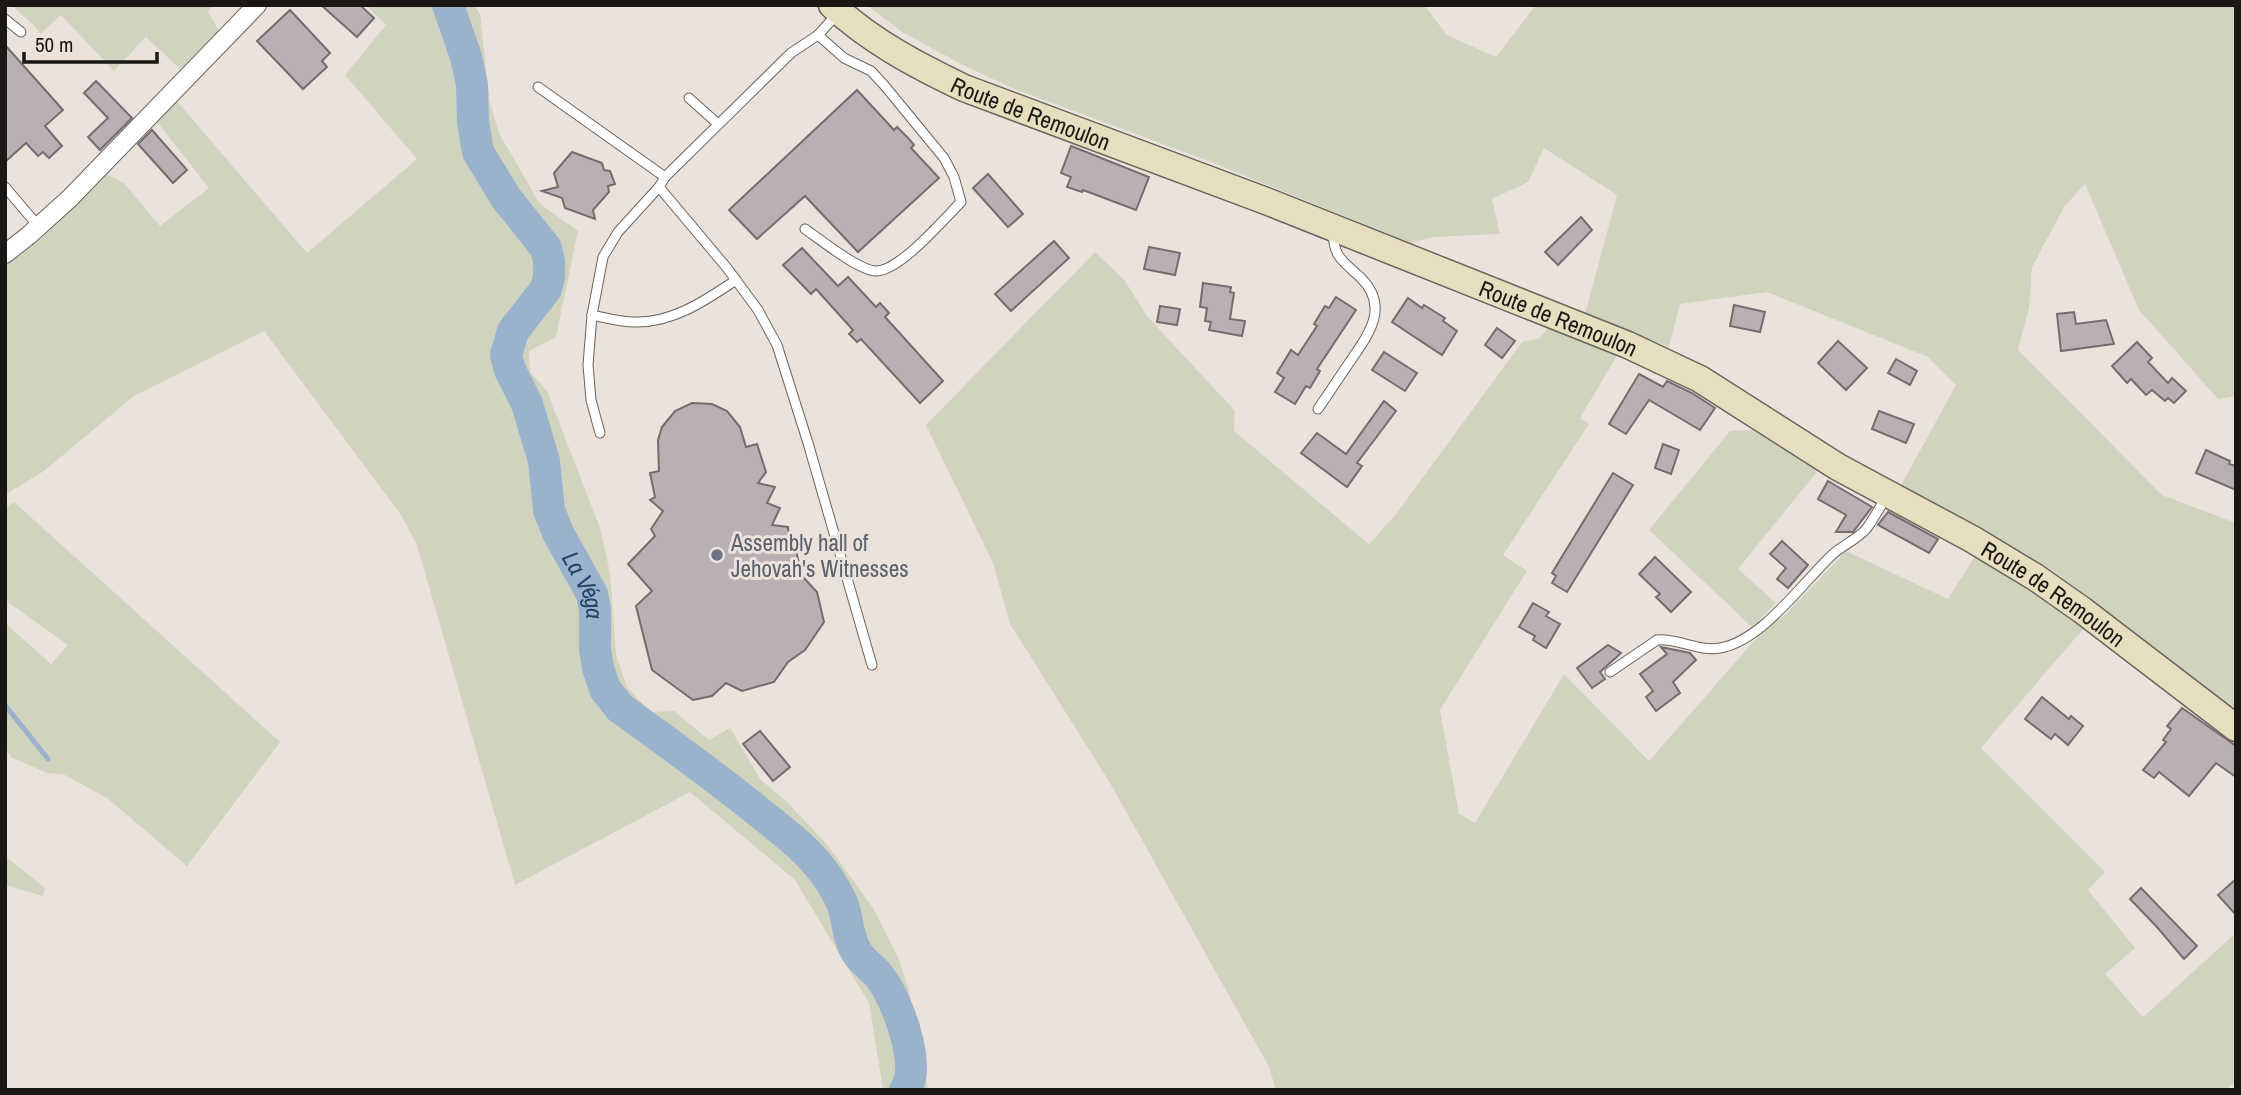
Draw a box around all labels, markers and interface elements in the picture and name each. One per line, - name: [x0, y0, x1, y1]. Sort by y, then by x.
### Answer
- scale bar: [24, 21, 158, 65]
- text: 50 m: [35, 30, 73, 59]
- street label: Route de Remoulon: [946, 69, 1115, 157]
- street label: Route de Remoulon: [1475, 272, 1643, 363]
- place label: Assembly hall of Jehovah's Witnesses: [730, 527, 909, 584]
- street label: Route de Remoulon: [1976, 533, 2132, 653]
- water label: La Véga: [555, 545, 611, 619]
- marker: Assembly hall of Jehovah's Witnesses: [709, 547, 725, 563]

